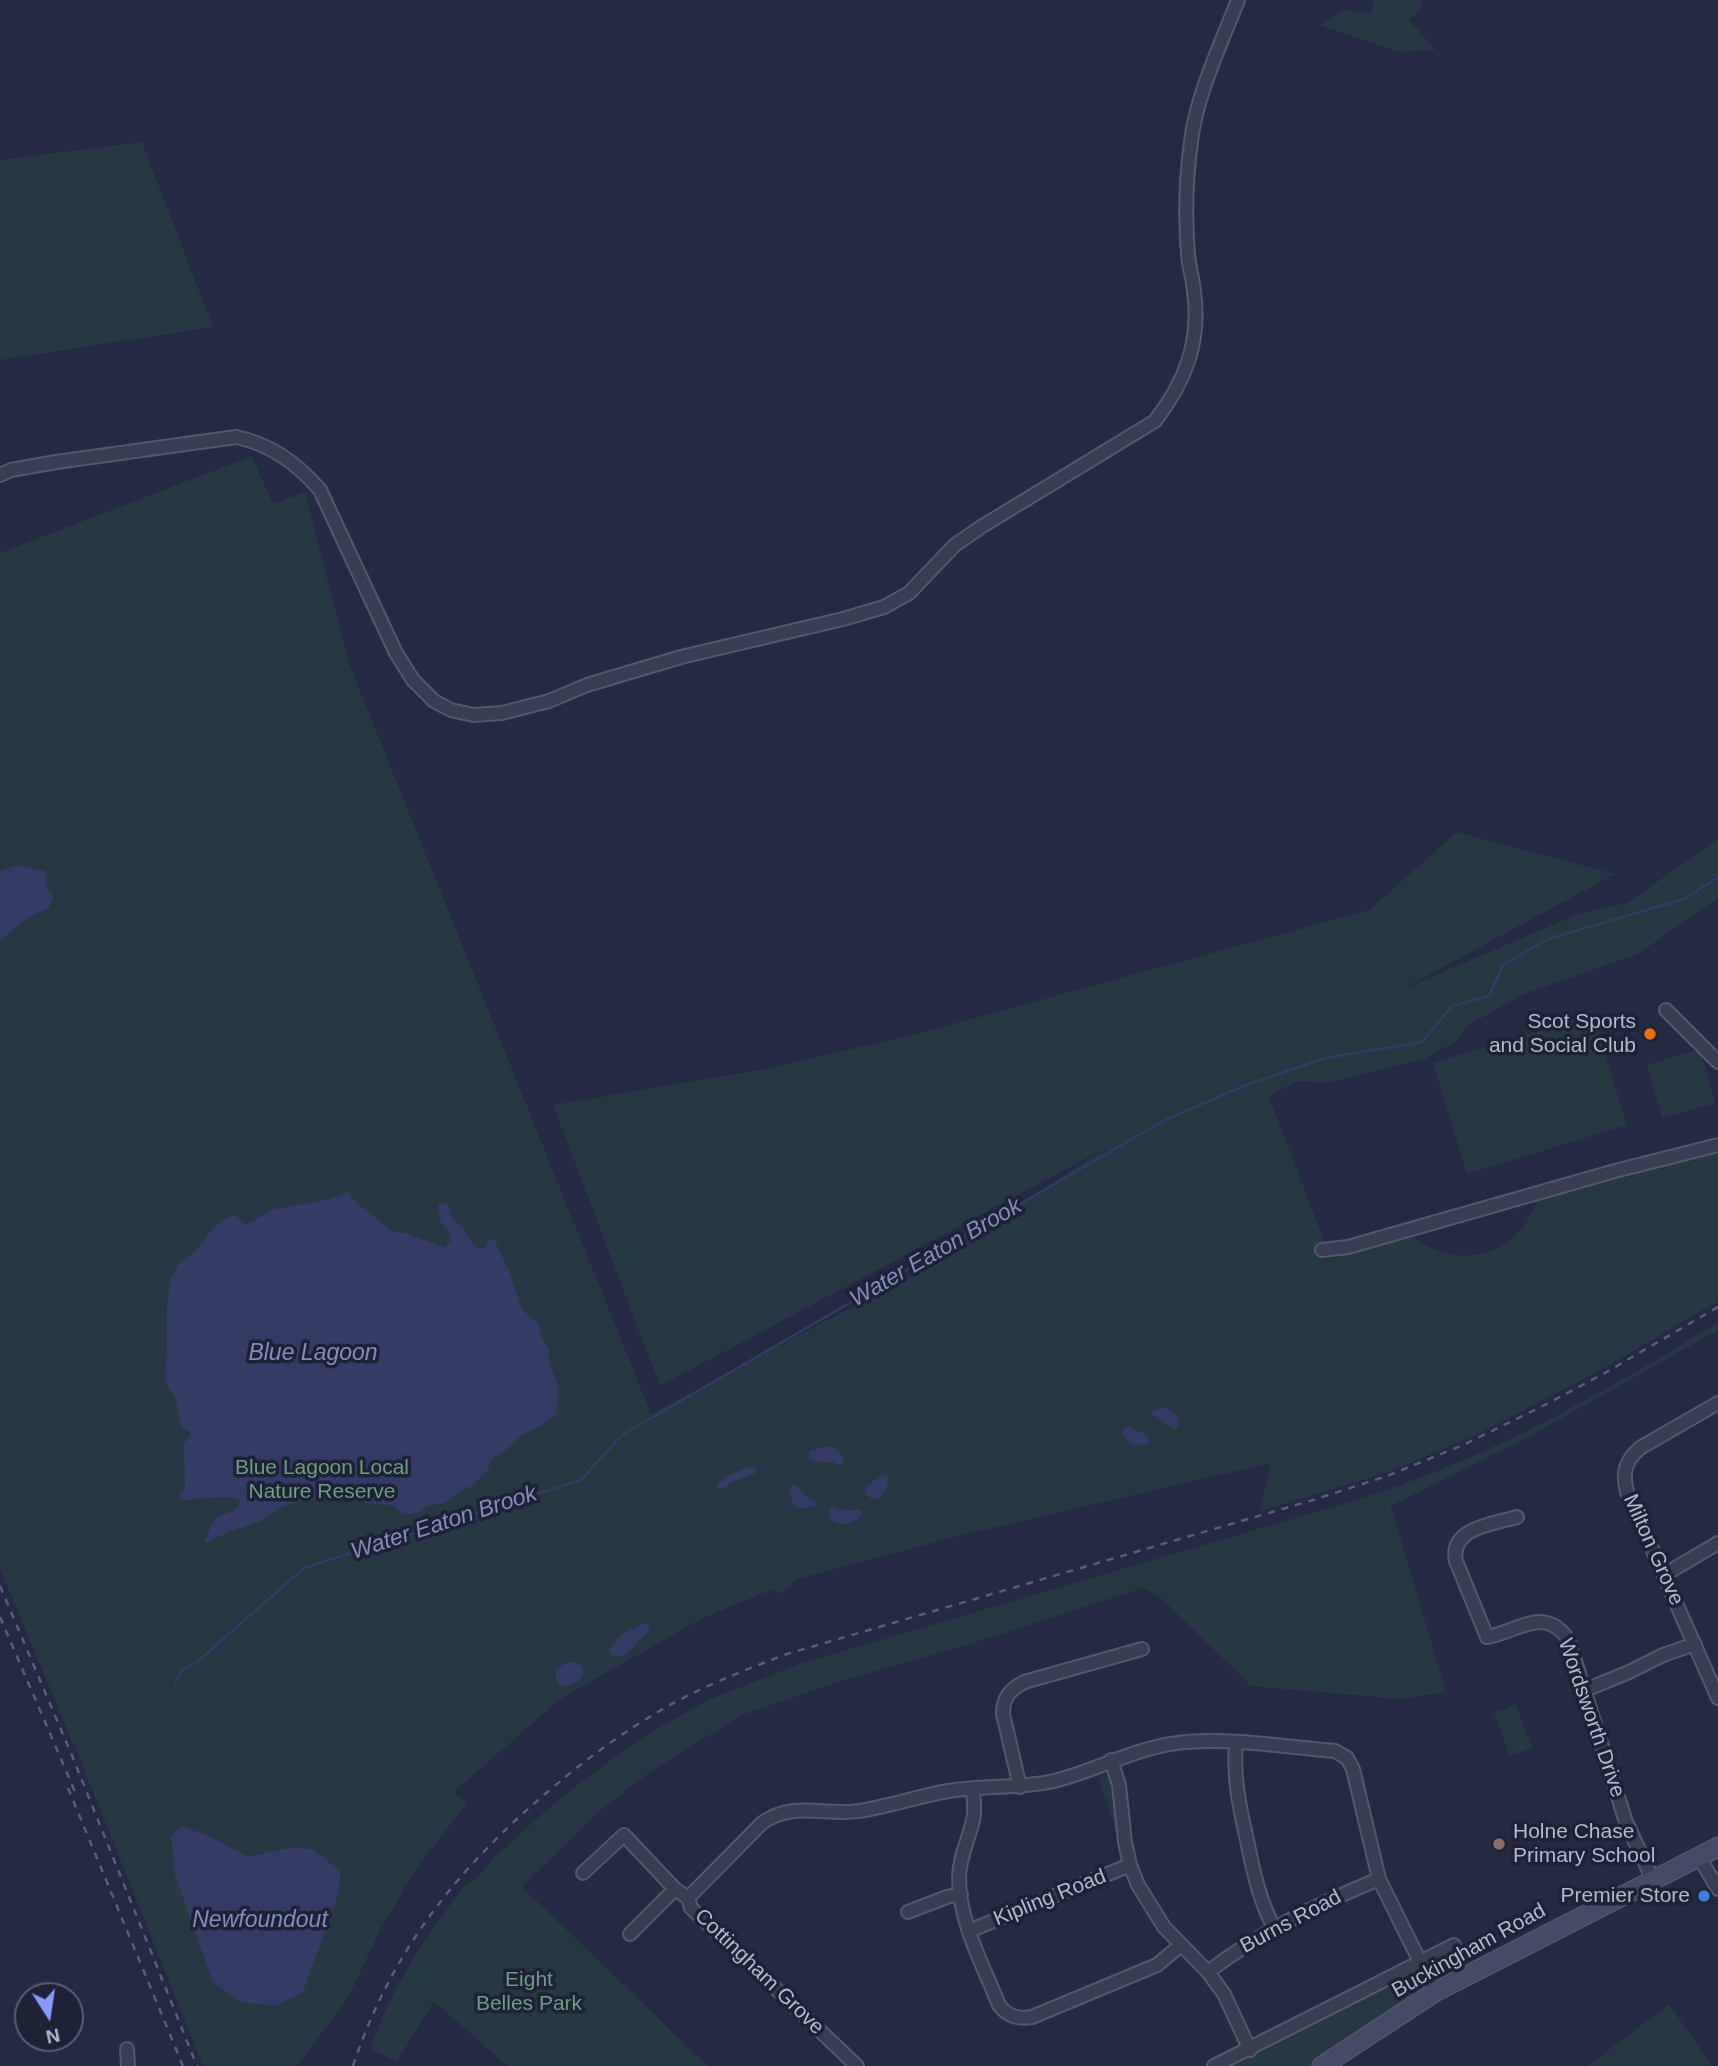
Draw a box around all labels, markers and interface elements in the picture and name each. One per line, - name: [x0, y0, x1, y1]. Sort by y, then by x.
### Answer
- place label: Scot Sports and Social Club: [1489, 1009, 1636, 1059]
- marker: Scot Sports and Social Club: [1642, 1026, 1658, 1042]
- water label: Water Eaton Brook: [845, 1193, 1027, 1313]
- water label: Blue Lagoon: [248, 1340, 378, 1368]
- park label: Blue Lagoon Local Nature Reserve: [235, 1455, 409, 1505]
- water label: Water Eaton Brook: [348, 1480, 540, 1566]
- street label: Milton Grove: [1617, 1491, 1689, 1609]
- street label: Wordsworth Drive: [1552, 1635, 1630, 1801]
- place label: Holne Chase Primary School: [1513, 1819, 1655, 1869]
- marker: Holne Chase Primary School: [1491, 1836, 1507, 1852]
- street label: Kipling Road: [990, 1864, 1110, 1932]
- place label: Premier Store: [1560, 1883, 1690, 1909]
- street label: Burns Road: [1236, 1885, 1346, 1959]
- marker: Premier Store: [1696, 1888, 1712, 1904]
- street label: Buckingham Road: [1388, 1898, 1550, 2004]
- street label: Cottingham Grove: [689, 1904, 829, 2040]
- water label: Newfoundout: [192, 1907, 328, 1935]
- park label: Eight Belles Park: [476, 1967, 582, 2017]
- north arrow: [14, 1982, 84, 2052]
- text: N: [44, 2024, 62, 2048]

